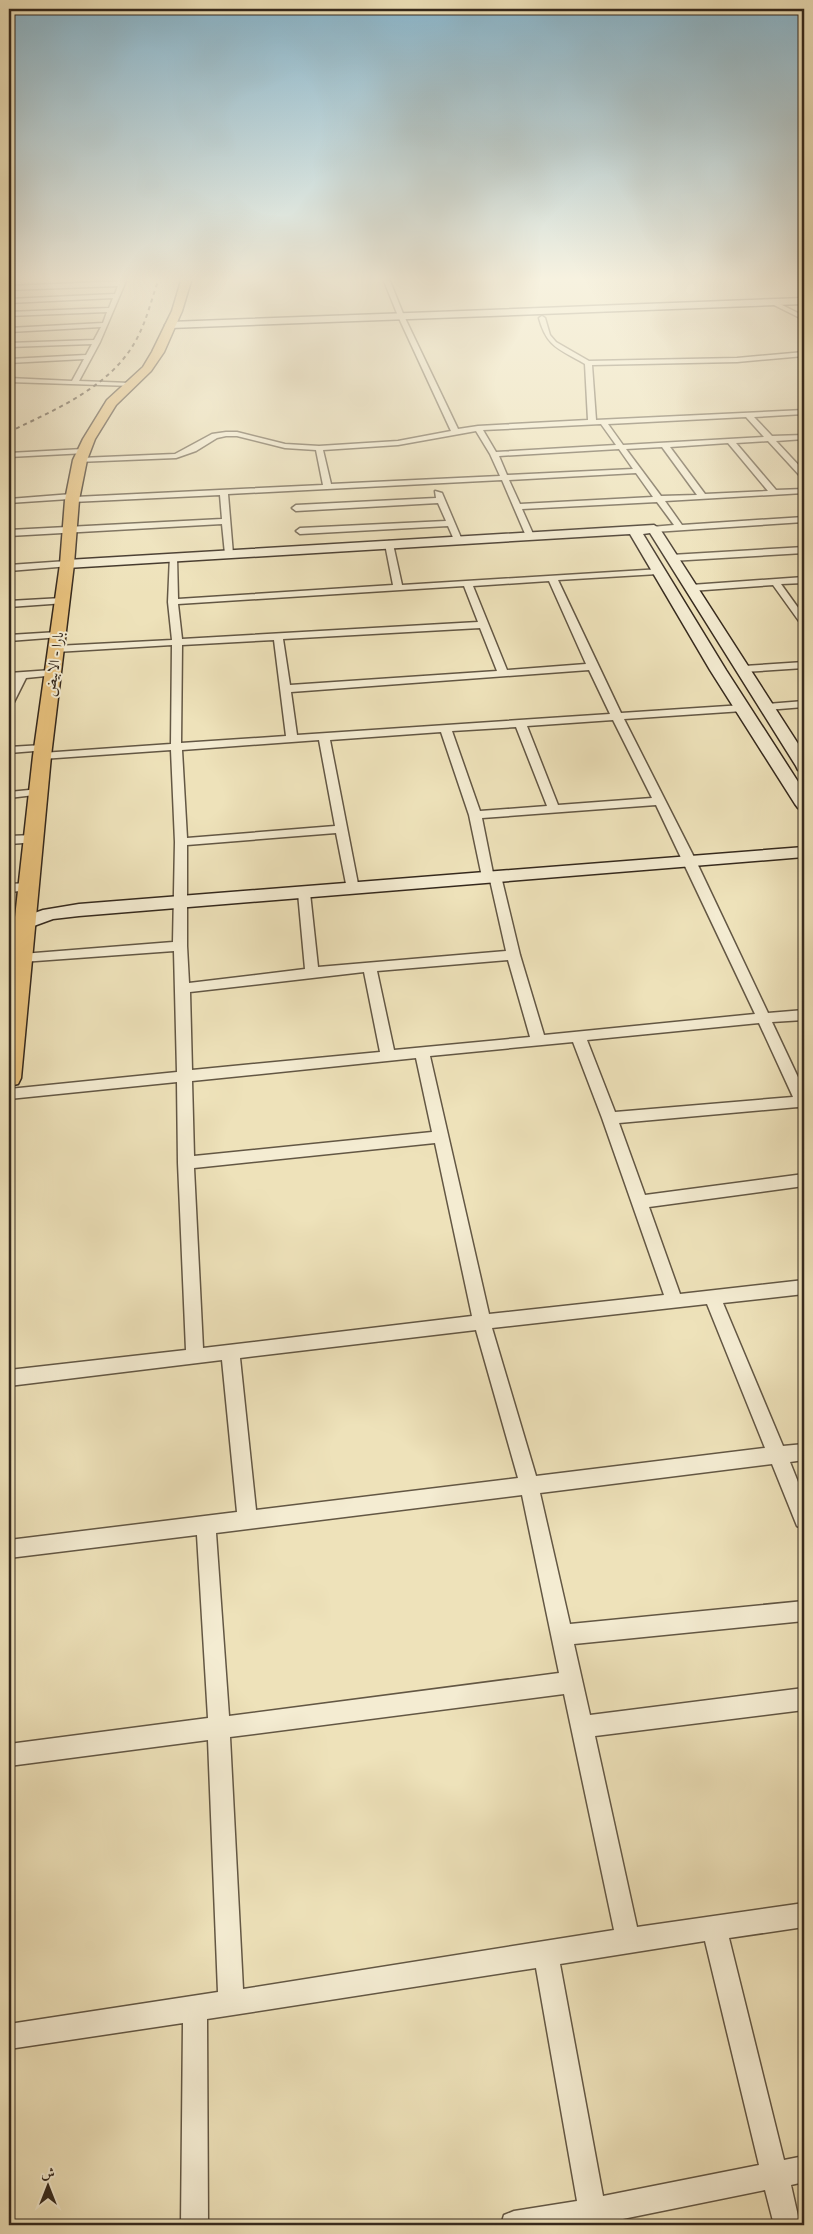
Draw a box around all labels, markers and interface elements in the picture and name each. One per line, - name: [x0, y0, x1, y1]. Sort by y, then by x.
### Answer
- street label: بارا - الابيض: [41, 630, 68, 698]
- north arrow: [22, 2162, 72, 2212]
- text: ش: [41, 2165, 55, 2182]

